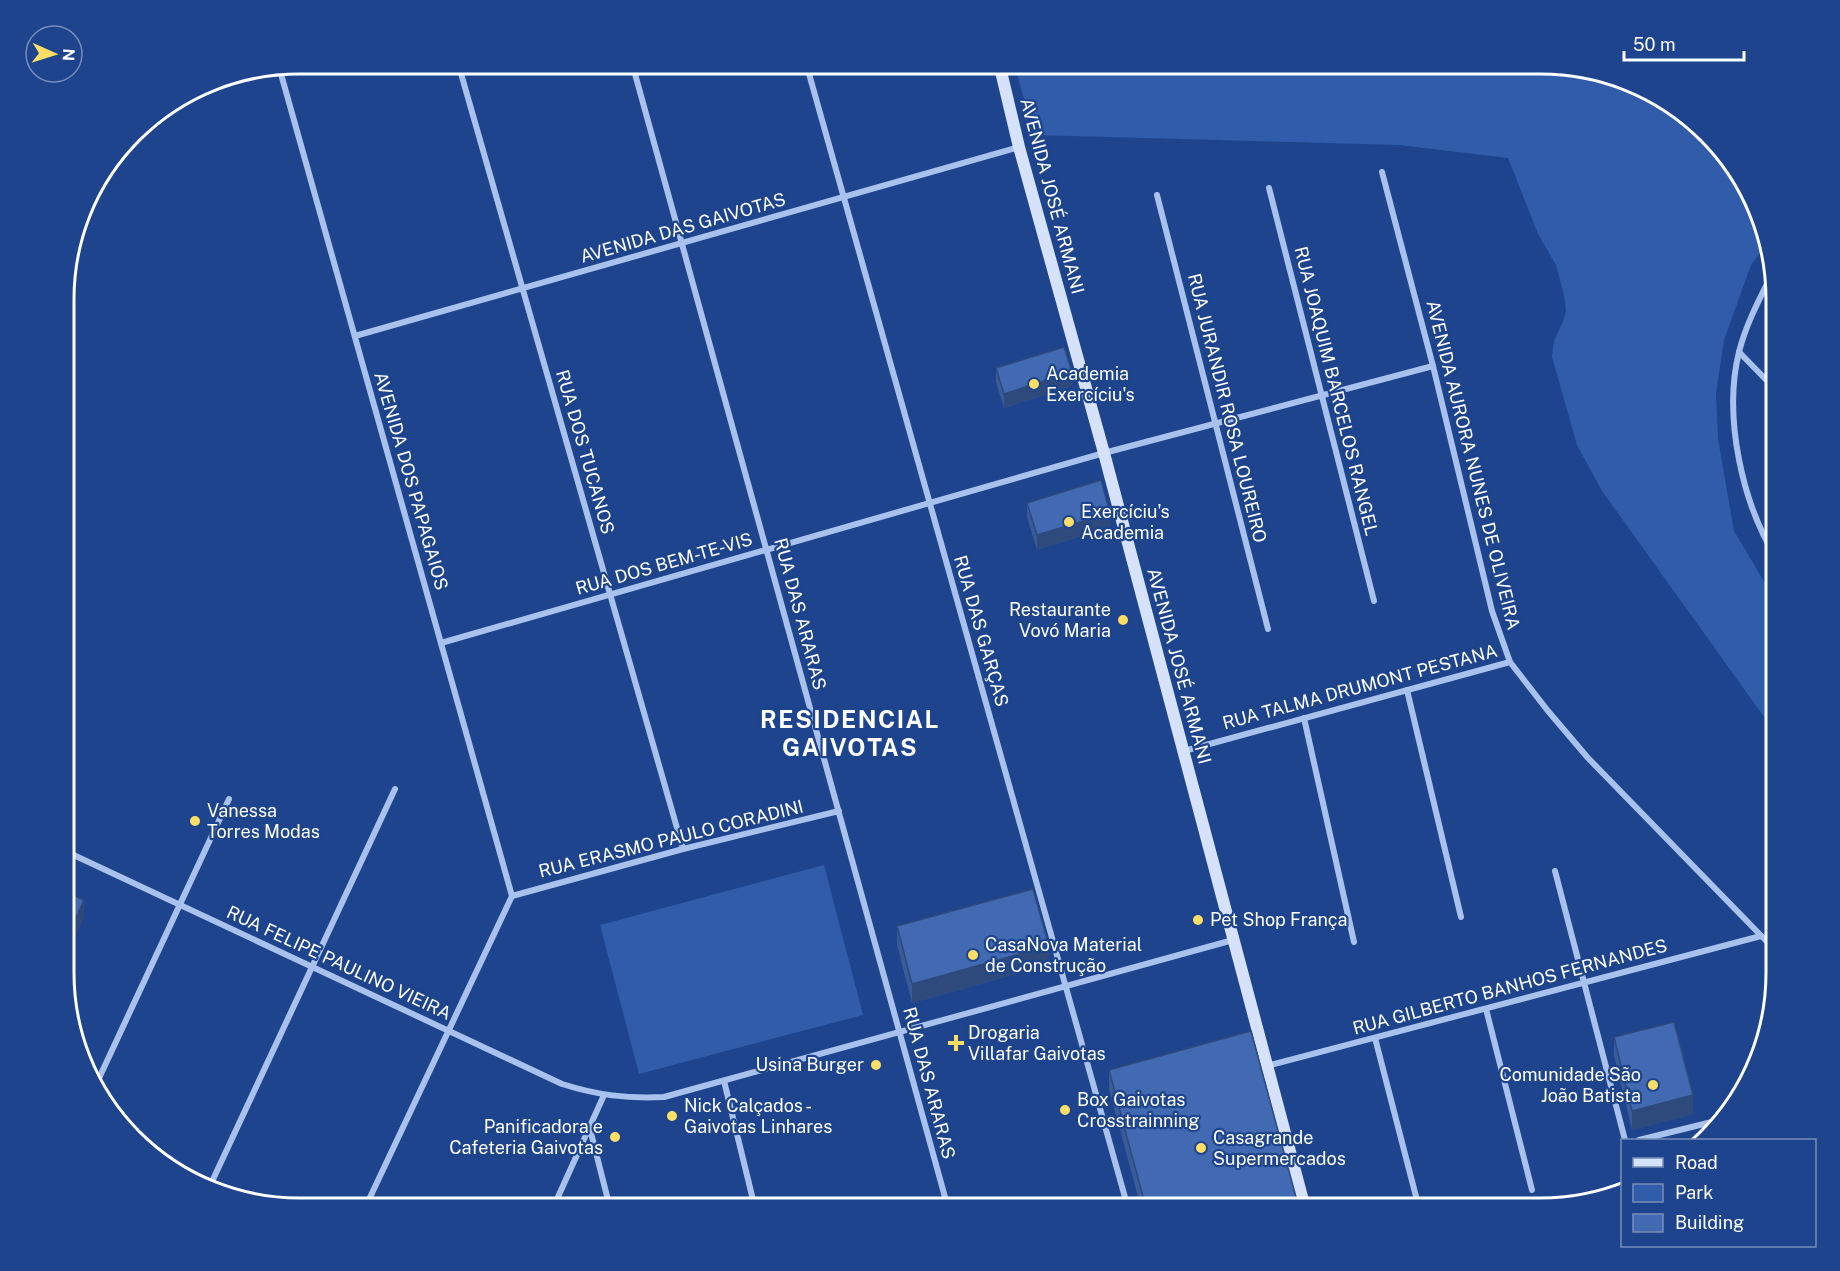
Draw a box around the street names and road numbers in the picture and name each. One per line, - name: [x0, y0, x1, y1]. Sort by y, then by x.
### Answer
- street label: AVENIDA JOSÉ ARMANI: [1016, 95, 1090, 296]
- street label: AVENIDA DAS GAIVOTAS: [578, 188, 788, 267]
- street label: RUA JOAQUIM BARCELOS RANGEL: [1290, 244, 1383, 538]
- street label: RUA JURANDIR ROSA LOUREIRO: [1184, 271, 1271, 545]
- street label: AVENIDA AURORA NUNES DE OLIVEIRA: [1422, 298, 1525, 632]
- street label: RUA DOS TUCANOS: [552, 367, 619, 536]
- street label: AVENIDA DOS PAPAGAIOS: [370, 369, 453, 592]
- street label: RUA DOS BEM-TE-VIS: [573, 528, 755, 599]
- street label: RUA DAS ARARAS: [770, 536, 831, 692]
- street label: RUA DAS GARÇAS: [950, 553, 1013, 709]
- street label: AVENIDA JOSÉ ARMANI: [1143, 565, 1217, 766]
- street label: RUA TALMA DRUMONT PESTANA: [1220, 640, 1500, 733]
- street label: RUA ERASMO PAULO CORADINI: [536, 795, 805, 882]
- street label: RUA FELIPE PAULINO VIEIRA: [224, 901, 455, 1024]
- street label: RUA GILBERTO BANHOS FERNANDES: [1350, 934, 1669, 1039]
- street label: RUA DAS ARARAS: [899, 1005, 960, 1161]

